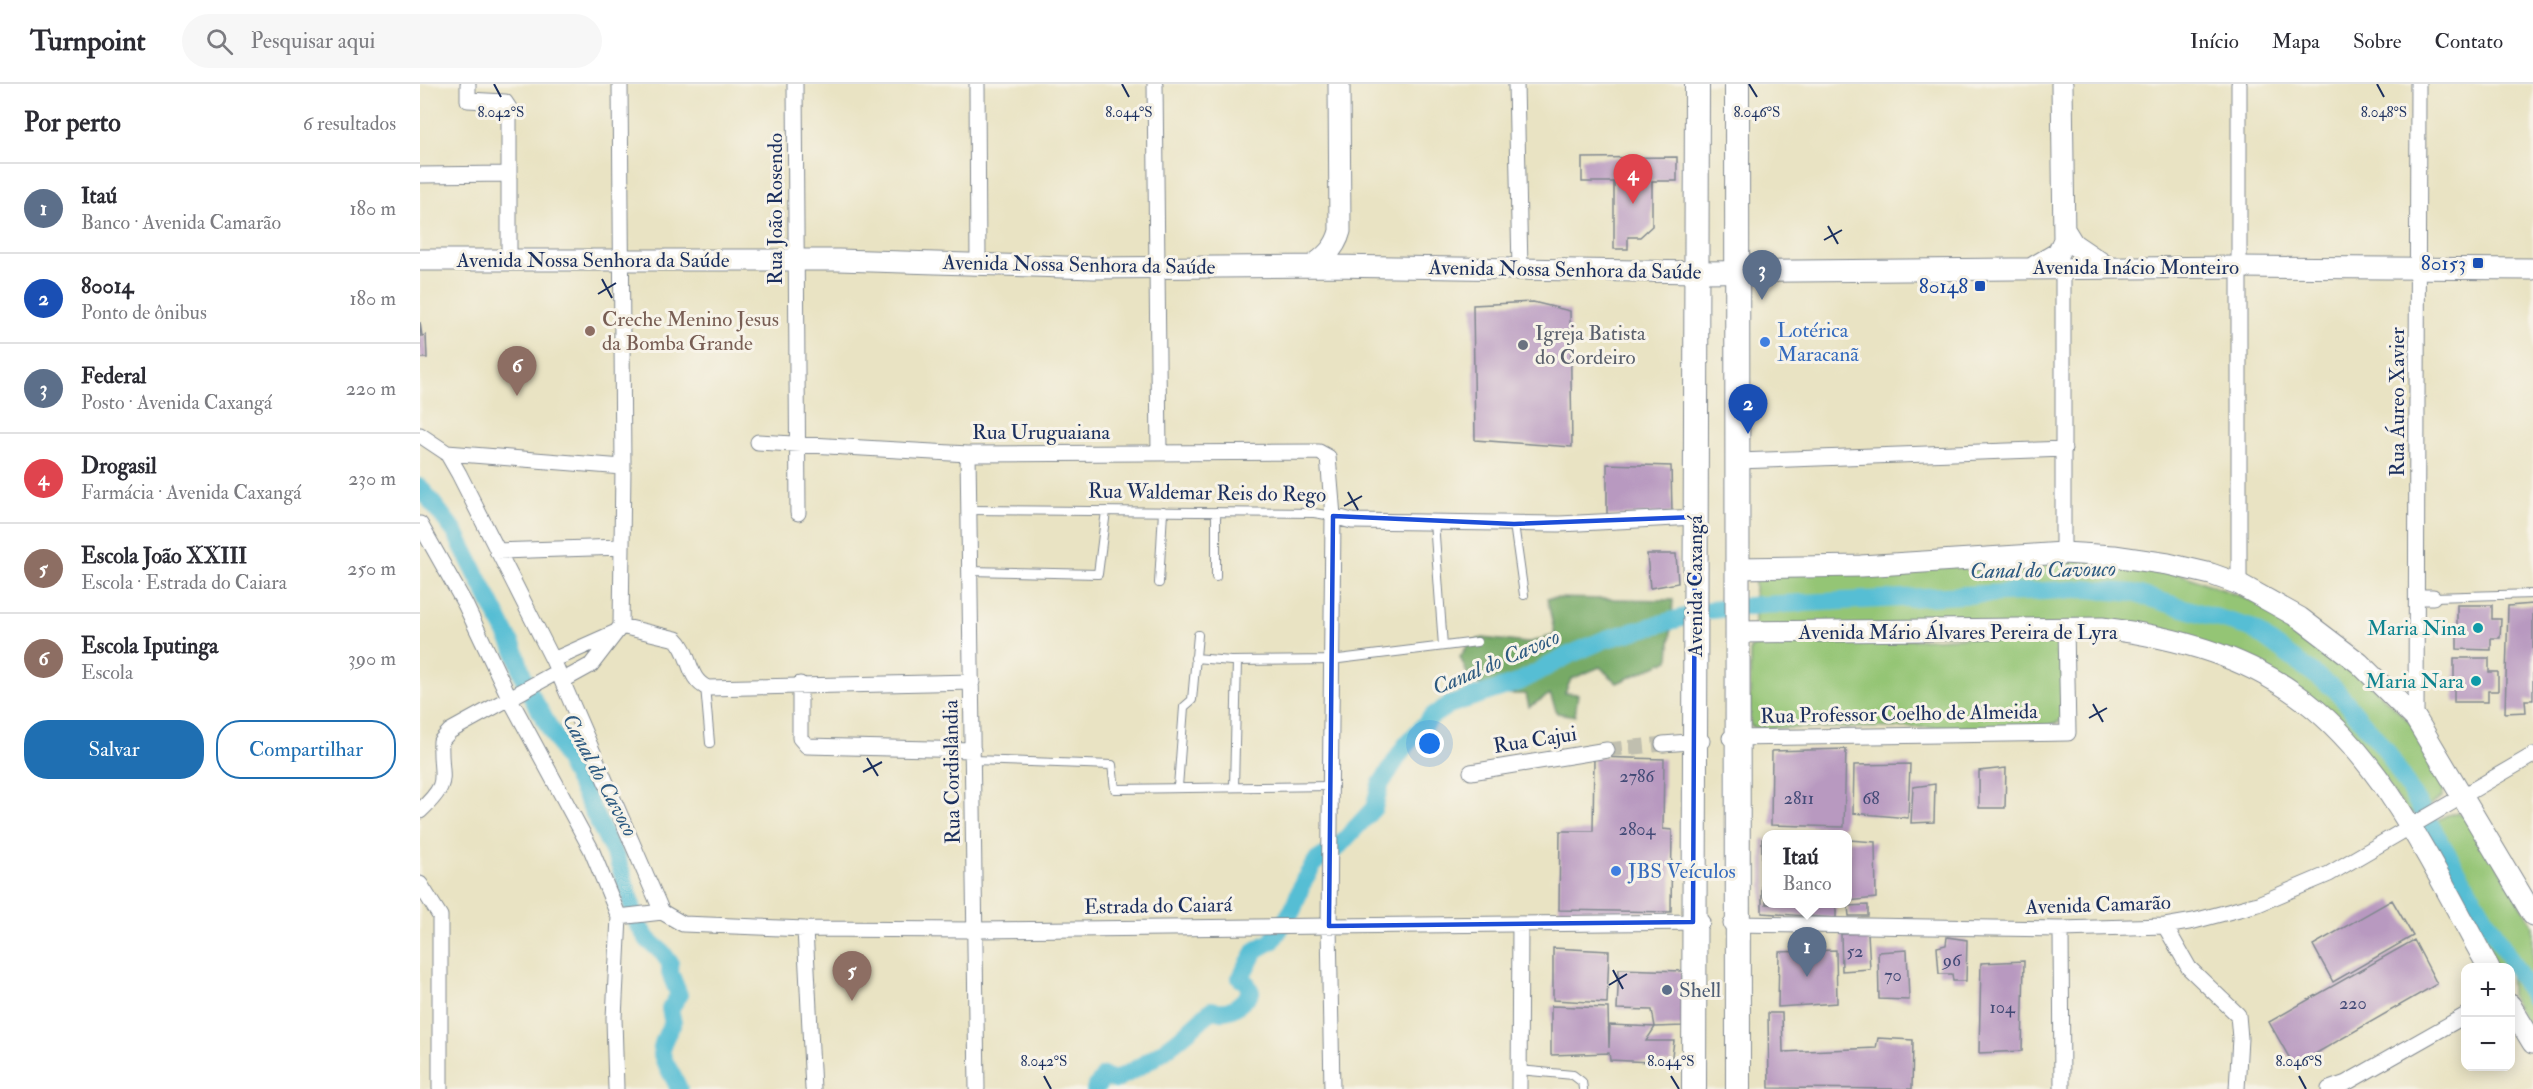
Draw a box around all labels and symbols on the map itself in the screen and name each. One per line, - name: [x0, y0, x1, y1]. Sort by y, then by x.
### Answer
- text: 8.042°S: [478, 103, 524, 122]
- text: 8.044°S: [1105, 103, 1153, 122]
- text: 8.046°S: [1734, 103, 1780, 122]
- text: 8.048°S: [2361, 103, 2407, 122]
- street label: Rua João Rosendo: [762, 133, 789, 285]
- pin: 4: [1614, 154, 1652, 204]
- street label: Avenida Nossa Senhora da Saúde: [455, 247, 730, 274]
- street label: Avenida Nossa Senhora da Saúde: [941, 249, 1216, 281]
- pin: 3: [1742, 250, 1782, 300]
- place label: 80153: [2421, 250, 2466, 277]
- street label: Avenida Nossa Senhora da Saúde: [1427, 254, 1702, 286]
- street label: Avenida Inácio Monteiro: [2032, 254, 2239, 281]
- marker: 80153: [2471, 256, 2485, 270]
- place label: 80148: [1919, 273, 1968, 300]
- marker: 80148: [1973, 279, 1987, 293]
- place label: Creche Menino Jesus da Bomba Grande: [602, 306, 779, 357]
- place label: Lotérica Maracanã: [1777, 317, 1859, 368]
- place label: Igreja Batista do Cordeiro: [1535, 320, 1646, 371]
- marker: Creche Menino Jesus da Bomba Grande: [583, 324, 597, 338]
- street label: Rua Áureo Xavier: [2384, 327, 2411, 477]
- marker: Lotérica Maracanã: [1758, 335, 1772, 349]
- marker: Igreja Batista do Cordeiro: [1516, 338, 1530, 352]
- pin: 6: [498, 346, 536, 396]
- pin: 2: [1728, 384, 1768, 434]
- street label: Rua Uruguaiana: [972, 419, 1110, 446]
- street label: Rua Waldemar Reis do Rego: [1088, 477, 1326, 509]
- street label: Avenida Caxangá: [1682, 515, 1709, 658]
- water label: Canal do Cavouco: [1970, 555, 2116, 585]
- place label: Maria Nina: [2367, 615, 2466, 642]
- street label: Avenida Mário Álvares Pereira de Lyra: [1797, 619, 2118, 646]
- marker: Maria Nina: [2471, 621, 2485, 635]
- water label: Canal do Cavoco: [1428, 623, 1564, 701]
- place label: Maria Nara: [2365, 668, 2464, 695]
- marker: Maria Nara: [2469, 674, 2483, 688]
- street label: Rua Professor Coelho de Almeida: [1760, 698, 2038, 730]
- street label: Rua Cordislândia: [937, 699, 967, 844]
- water label: Canal do Cavoco: [556, 709, 644, 842]
- street label: Rua Cajui: [1491, 720, 1579, 760]
- your location: [1415, 729, 1444, 758]
- house number: 2786: [1620, 765, 1655, 788]
- house number: 2811: [1784, 787, 1814, 810]
- house number: 68: [1862, 787, 1880, 810]
- house number: 2804: [1619, 818, 1657, 841]
- place label: JBS Veículos: [1627, 858, 1736, 885]
- marker: JBS Veículos: [1609, 864, 1623, 878]
- street label: Avenida Camarão: [2024, 889, 2171, 921]
- street label: Estrada do Caiará: [1084, 891, 1233, 921]
- pin: 1: [1788, 928, 1826, 977]
- house number: 52: [1847, 940, 1863, 963]
- house number: 96: [1941, 949, 1962, 972]
- pin: 5: [832, 952, 872, 1001]
- house number: 70: [1884, 964, 1902, 987]
- place label: Shell: [1679, 977, 1722, 1004]
- marker: Shell: [1660, 983, 1674, 997]
- house number: 220: [2339, 992, 2367, 1015]
- house number: 104: [1989, 996, 2016, 1019]
- text: 8.042°S: [1021, 1052, 1067, 1071]
- text: 8.044°S: [1647, 1052, 1695, 1071]
- text: 8.046°S: [2276, 1052, 2322, 1071]

